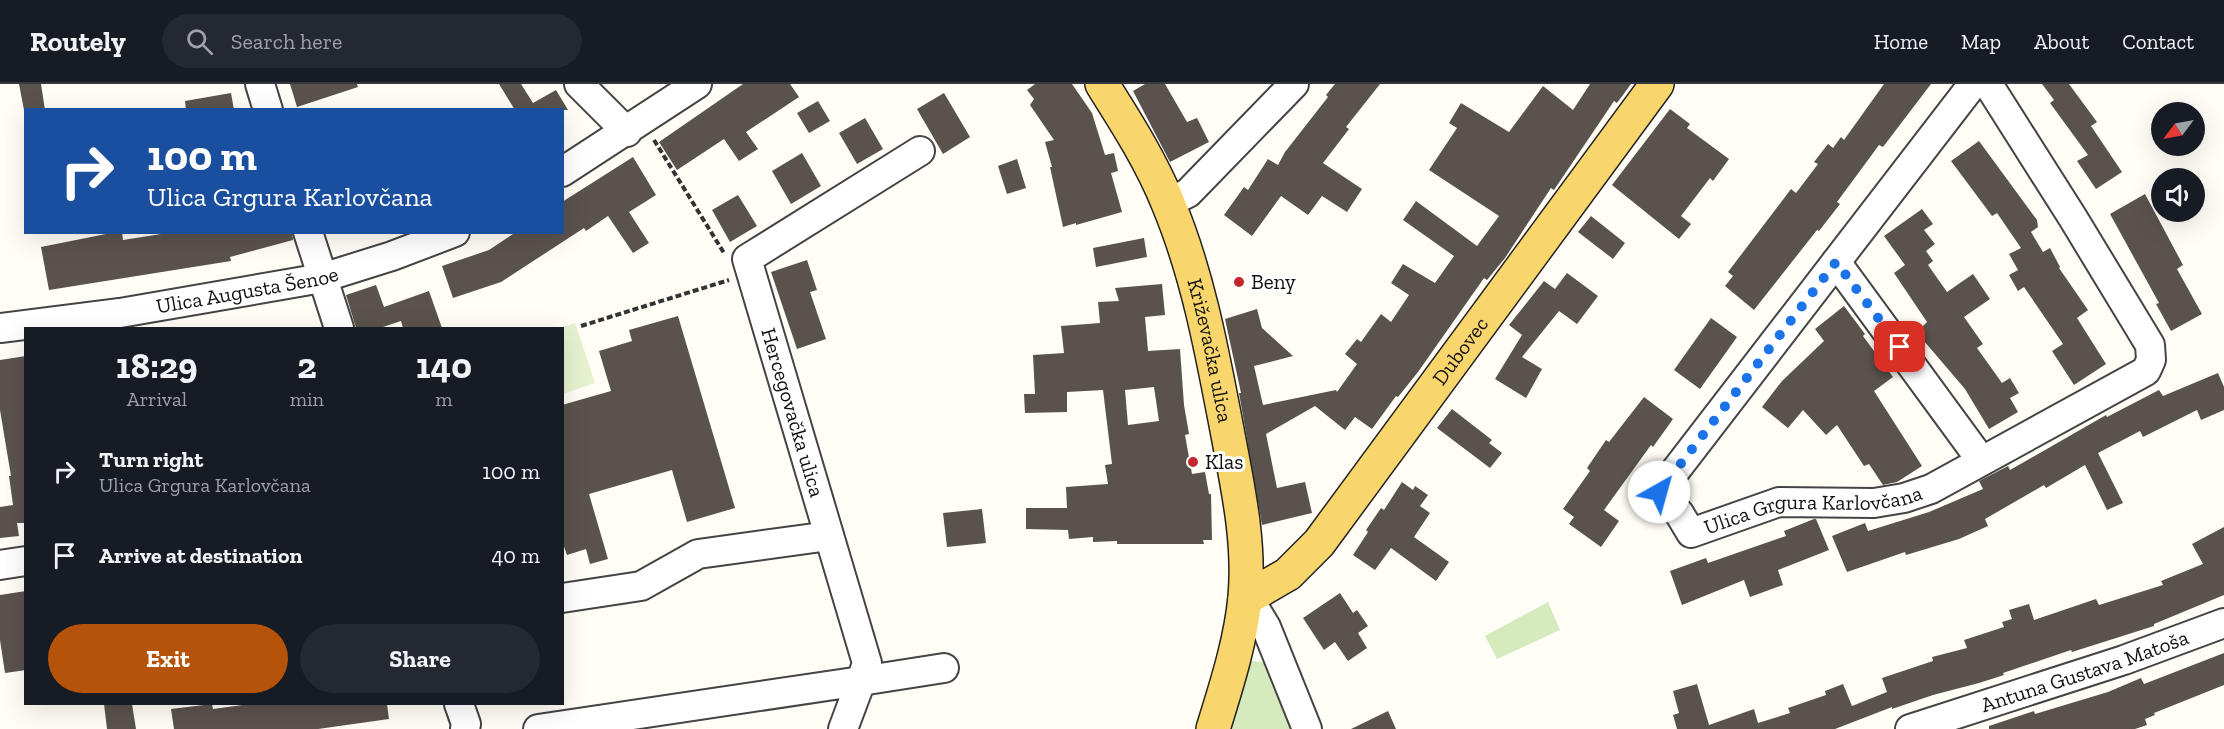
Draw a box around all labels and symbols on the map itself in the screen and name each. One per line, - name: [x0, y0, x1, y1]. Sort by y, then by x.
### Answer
- north arrow: [2151, 102, 2205, 156]
- street label: Ulica Augusta Šenoe: [154, 261, 341, 319]
- place label: Beny: [1251, 269, 1296, 294]
- street label: Križevačka ulica: [1182, 275, 1238, 425]
- marker: Beny: [1232, 275, 1246, 289]
- street label: Dubovec: [1427, 312, 1493, 390]
- pin: [1874, 321, 1925, 372]
- street label: Hercegovačka ulica: [756, 325, 830, 500]
- place label: Klas: [1205, 449, 1243, 474]
- marker: Klas: [1186, 455, 1200, 469]
- position arrow: [1627, 460, 1691, 524]
- street label: Ulica Grgura Karlovčana: [1700, 480, 1925, 539]
- street label: Antuna Gustava Matoša: [1978, 624, 2192, 717]

